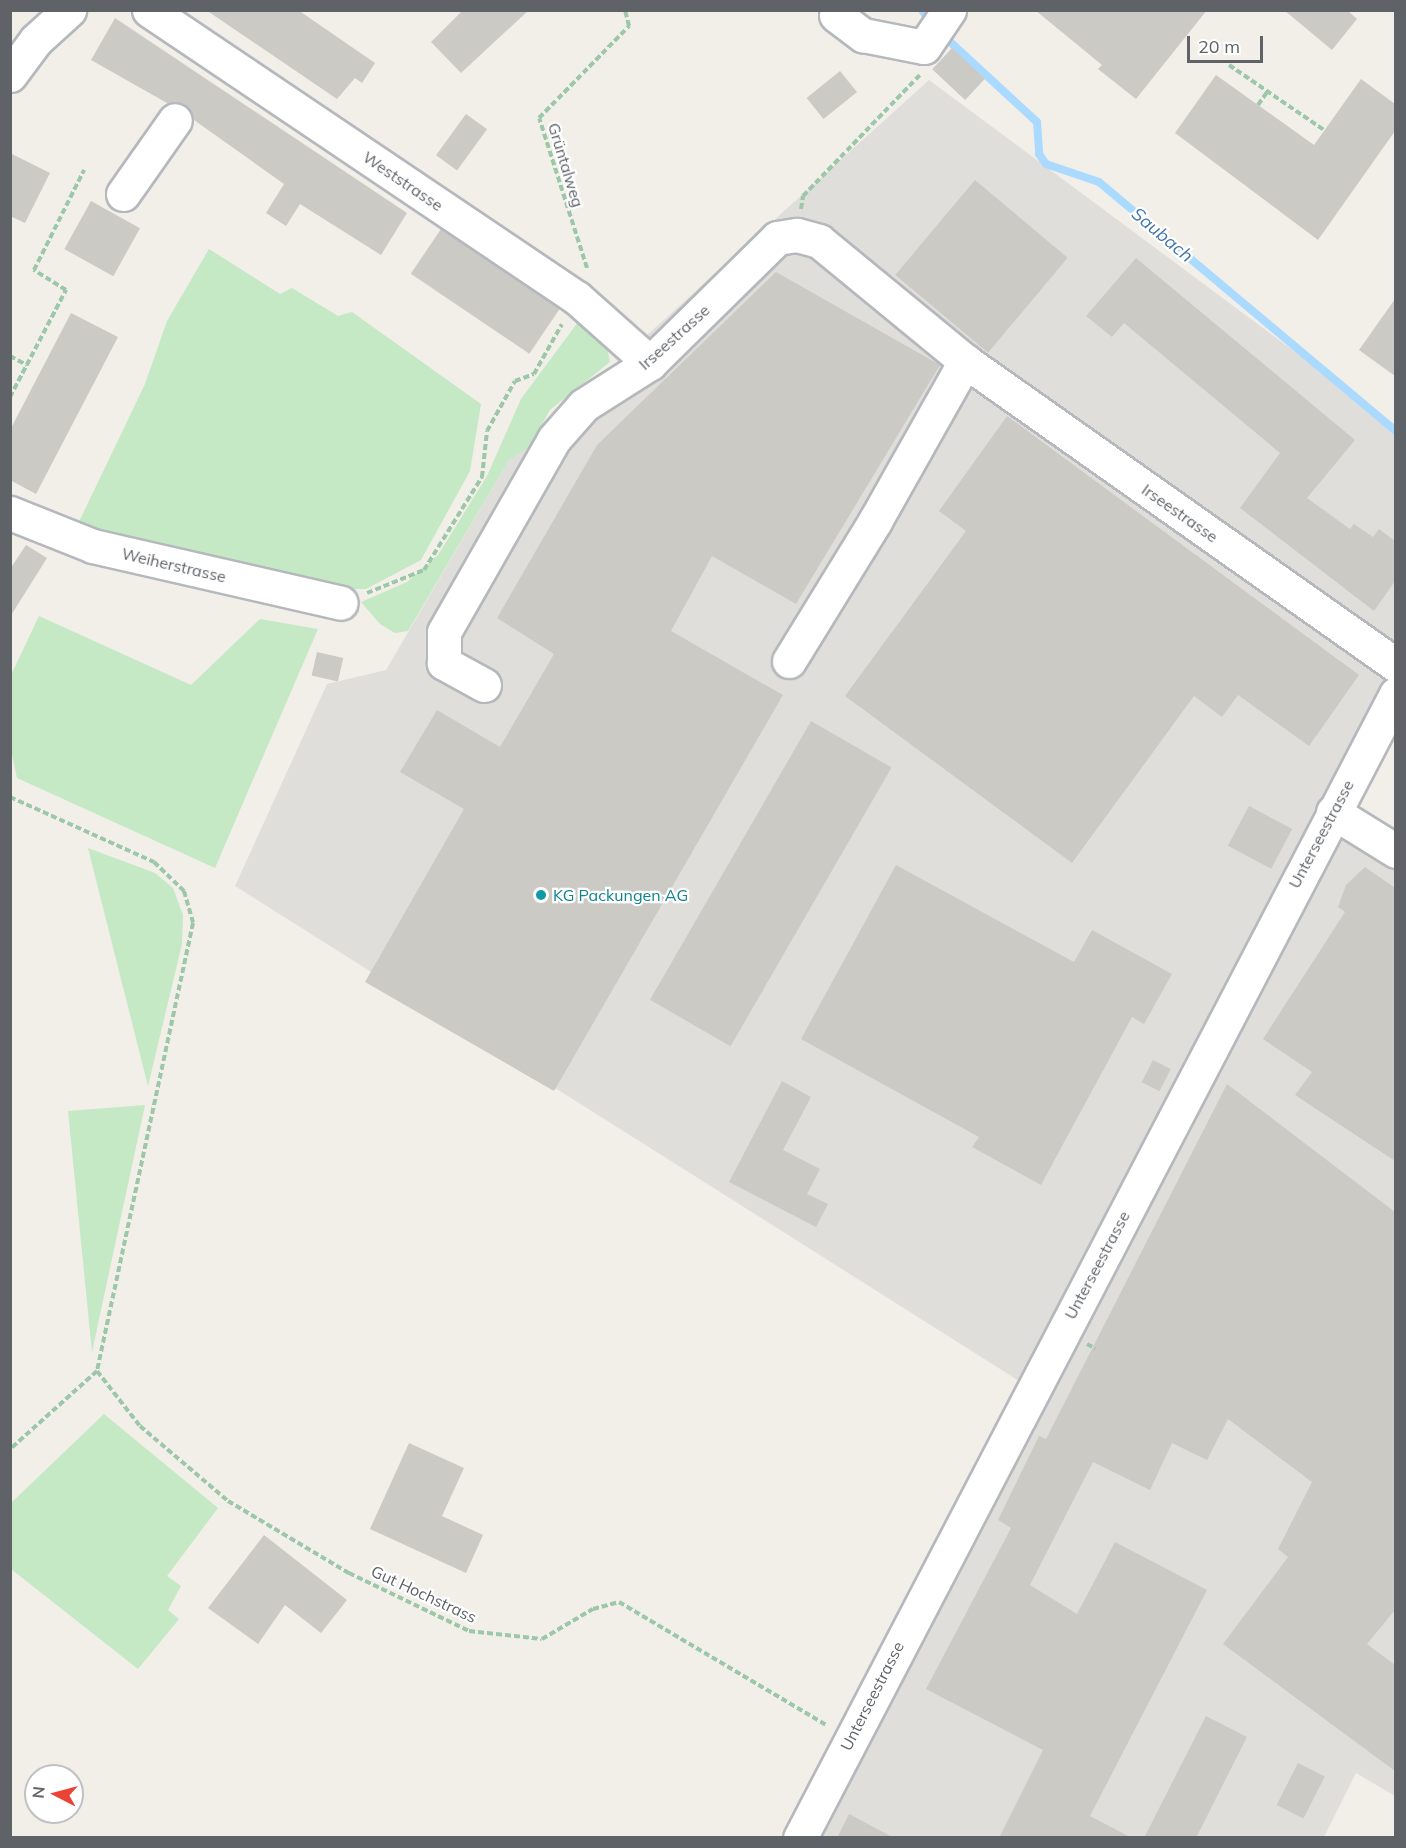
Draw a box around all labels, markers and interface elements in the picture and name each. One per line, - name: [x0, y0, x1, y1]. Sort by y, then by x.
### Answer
- scale bar: [1190, 24, 1266, 62]
- text: 20 m: [1198, 35, 1240, 58]
- street label: Grüntalweg: [544, 120, 588, 210]
- street label: Weststrasse: [359, 147, 447, 215]
- water label: Saubach: [1127, 203, 1197, 267]
- street label: Irseestrasse: [635, 300, 713, 374]
- street label: Irseestrasse: [1138, 480, 1222, 546]
- street label: Weiherstrasse: [120, 544, 228, 586]
- street label: Unterseestrasse: [1284, 777, 1358, 891]
- place label: KG Packungen AG: [553, 885, 688, 905]
- marker: KG Packungen AG: [534, 888, 548, 902]
- street label: Unterseestrasse: [1060, 1208, 1134, 1322]
- street label: Gut Hochstrass: [368, 1561, 480, 1627]
- street label: Unterseestrasse: [836, 1638, 908, 1754]
- north arrow: [24, 1764, 84, 1824]
- text: N: [28, 1785, 49, 1799]

